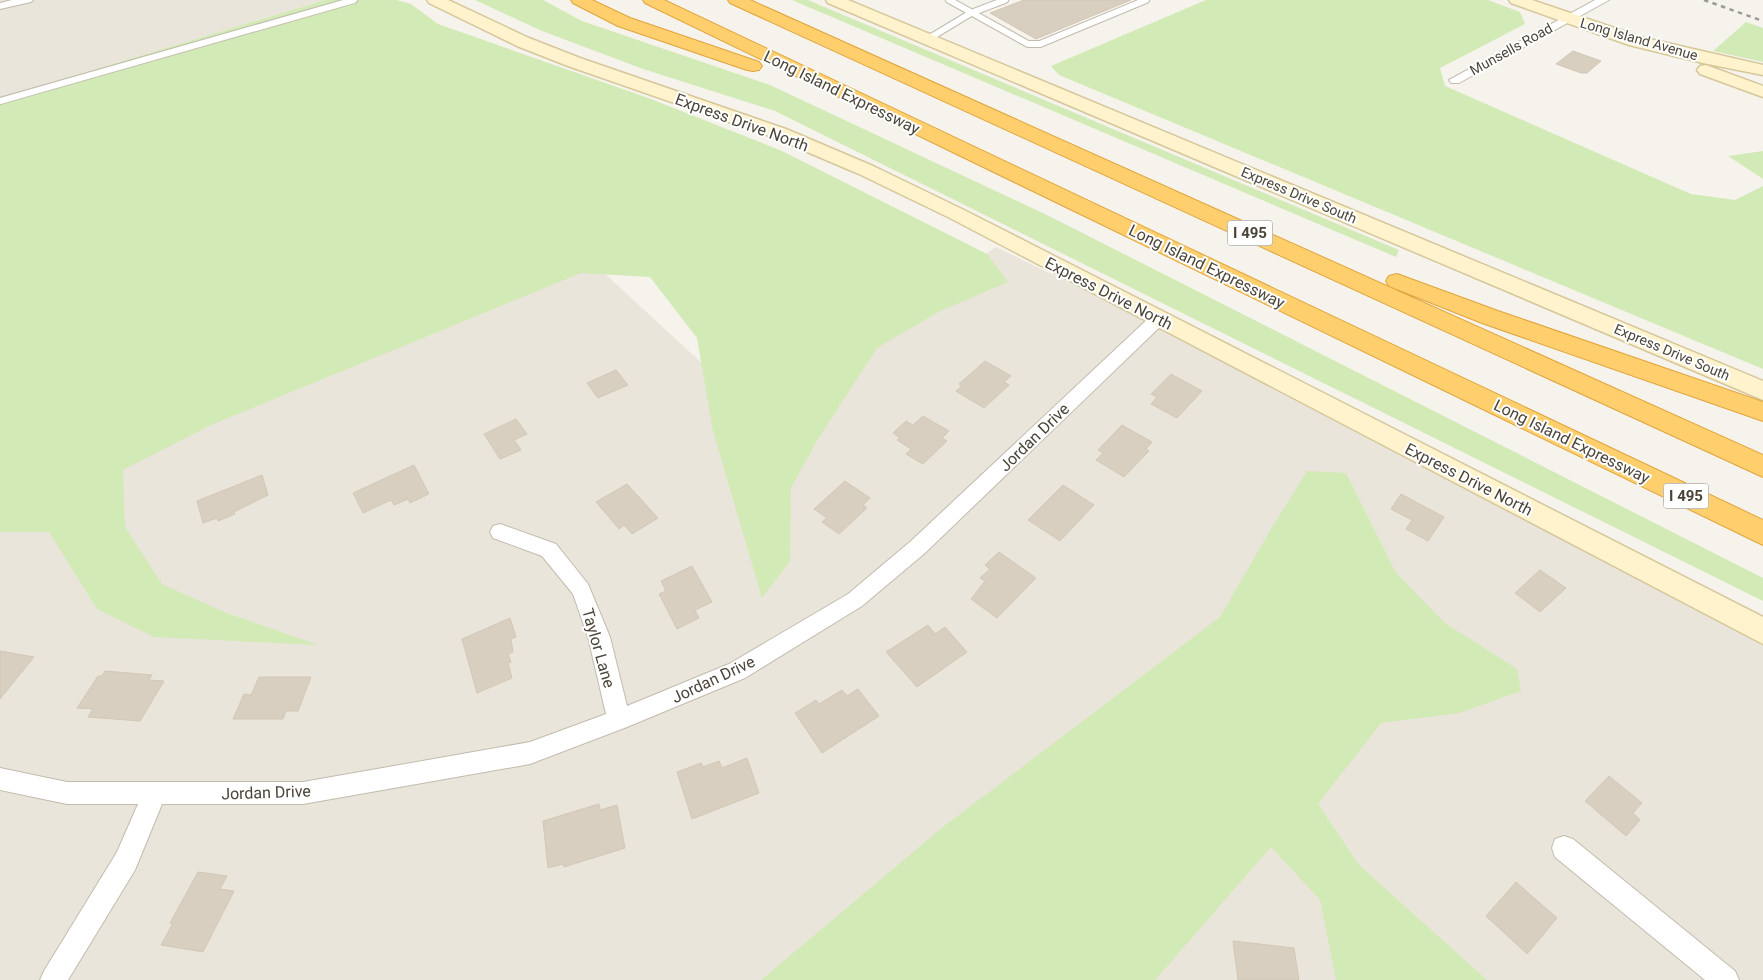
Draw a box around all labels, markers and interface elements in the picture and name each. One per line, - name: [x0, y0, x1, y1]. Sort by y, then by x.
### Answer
- street label: Long Island Avenue: [1578, 15, 1700, 63]
- street label: Munsells Road: [1467, 20, 1555, 78]
- street label: Long Island Expressway: [761, 46, 923, 139]
- street label: Express Drive North: [673, 90, 811, 155]
- street label: Express Drive South: [1239, 163, 1359, 227]
- street label: Long Island Expressway: [1126, 220, 1288, 313]
- road number: I 495: [1228, 220, 1272, 246]
- street label: Express Drive North: [1042, 253, 1176, 334]
- street label: Express Drive South: [1612, 320, 1732, 384]
- street label: Long Island Expressway: [1491, 395, 1653, 488]
- street label: Jordan Drive: [995, 399, 1073, 475]
- street label: Express Drive North: [1402, 439, 1536, 520]
- road number: I 495: [1664, 484, 1708, 508]
- street label: Taylor Lane: [578, 606, 619, 690]
- street label: Jordan Drive: [669, 652, 758, 707]
- street label: Jordan Drive: [221, 781, 311, 804]

